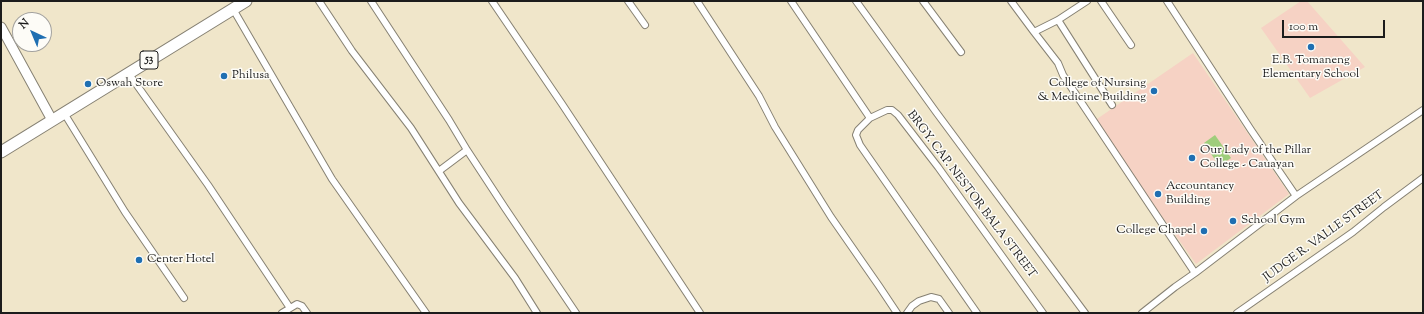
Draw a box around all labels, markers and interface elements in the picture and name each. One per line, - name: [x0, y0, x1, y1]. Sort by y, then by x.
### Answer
- north arrow: [12, 12, 52, 52]
- scale bar: [1284, 12, 1387, 38]
- text: N: [16, 15, 33, 33]
- text: 100 m: [1289, 18, 1318, 36]
- marker: E.B. Tomaneng Elementary School: [1306, 42, 1316, 52]
- road number: 53: [140, 51, 158, 69]
- place label: E.B. Tomaneng Elementary School: [1263, 54, 1359, 82]
- place label: Philusa: [232, 69, 270, 83]
- marker: Philusa: [219, 71, 229, 81]
- place label: Oswah Store: [96, 77, 163, 91]
- place label: College of Nursing & Medicine Building: [1037, 77, 1146, 105]
- marker: Oswah Store: [83, 79, 93, 89]
- marker: College of Nursing & Medicine Building: [1149, 86, 1159, 96]
- street label: BRGY. CAP. NESTOR BALA STREET: [903, 108, 1039, 282]
- place label: Our Lady of the Pillar College - Cauayan: [1200, 144, 1311, 172]
- marker: Our Lady of the Pillar College - Cauayan: [1187, 153, 1197, 163]
- place label: Accountancy Building: [1166, 180, 1234, 208]
- street label: JUDGE R. VALLE STREET: [1261, 188, 1387, 286]
- marker: Accountancy Building: [1153, 189, 1163, 199]
- place label: School Gym: [1241, 214, 1305, 228]
- marker: School Gym: [1228, 216, 1238, 226]
- place label: College Chapel: [1116, 224, 1196, 238]
- marker: College Chapel: [1199, 226, 1209, 236]
- place label: Center Hotel: [147, 253, 215, 267]
- marker: Center Hotel: [134, 255, 144, 265]

